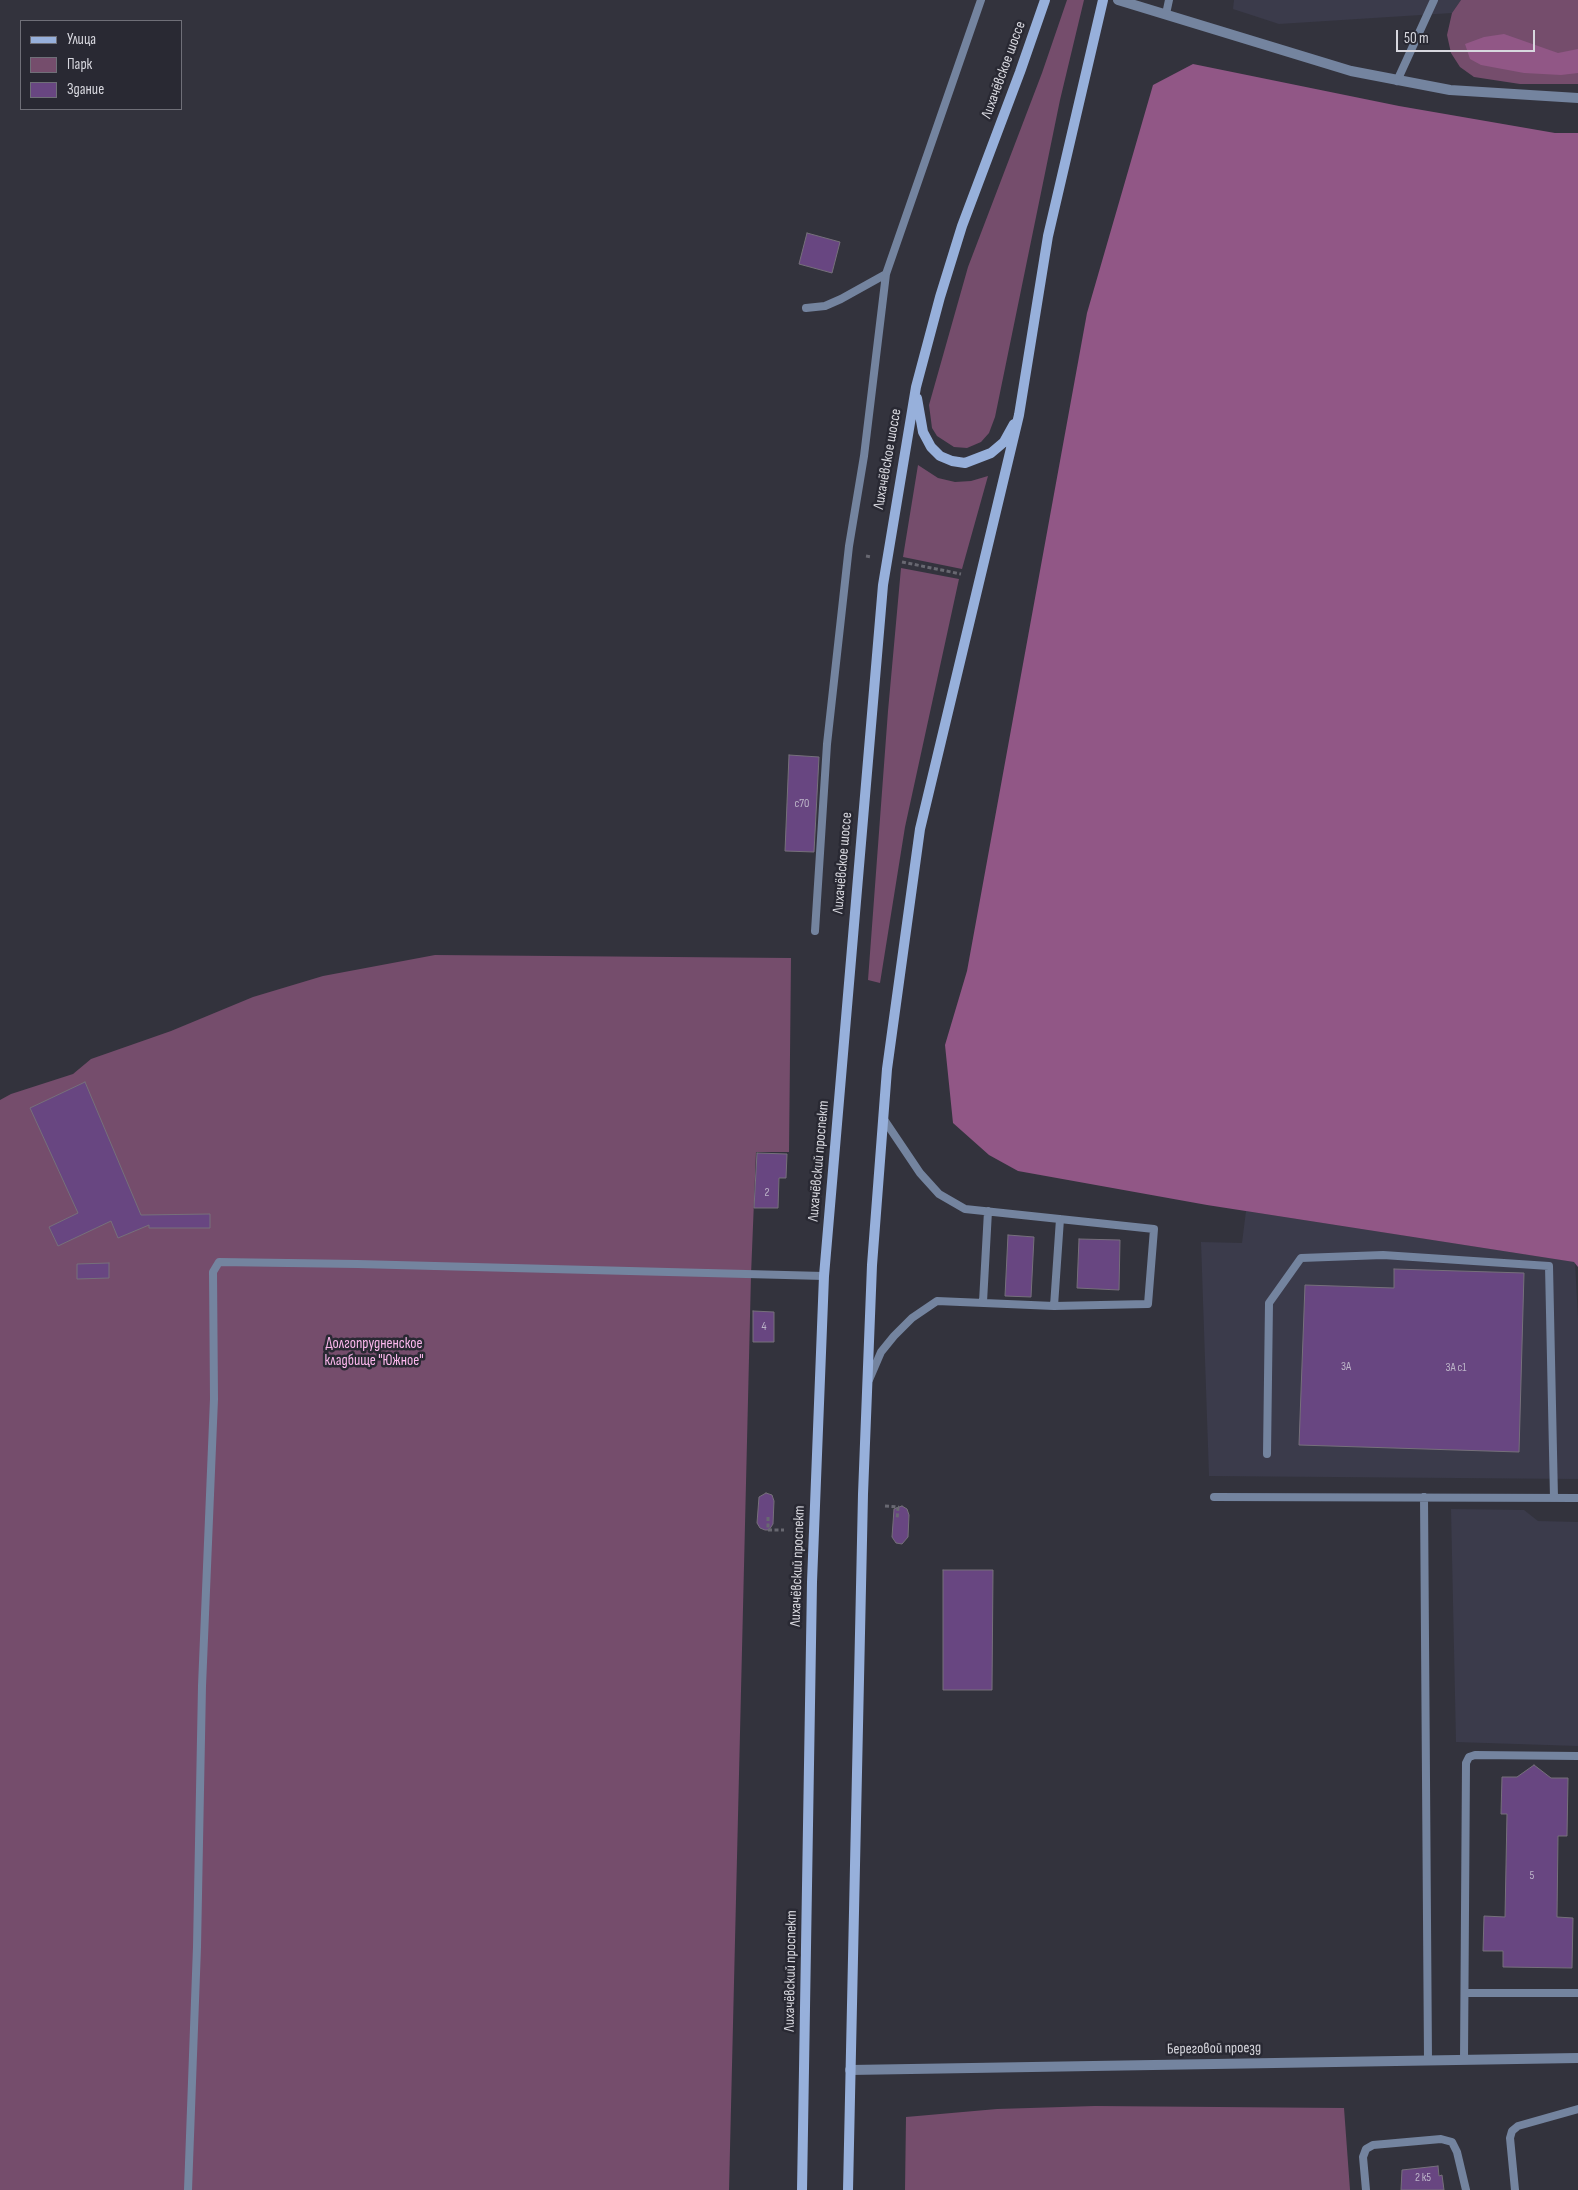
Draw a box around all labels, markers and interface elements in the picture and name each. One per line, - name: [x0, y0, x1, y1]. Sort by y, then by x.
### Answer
- street label: Лихачёвское шоссе: [978, 19, 1030, 121]
- legend: [20, 20, 182, 110]
- scale bar: [1398, 20, 1537, 52]
- text: 50 m: [1404, 29, 1429, 48]
- text: Улица: [67, 30, 96, 49]
- text: Парк: [67, 55, 92, 74]
- text: Здание: [67, 80, 104, 99]
- street label: Лихачёвское шоссе: [870, 407, 906, 511]
- house number: с70: [795, 797, 809, 811]
- street label: Лихачёвское шоссе: [830, 811, 856, 915]
- street label: Лихачёвский проспект: [805, 1100, 833, 1222]
- house number: 2: [765, 1186, 769, 1200]
- house number: 4: [761, 1320, 767, 1334]
- park label: Долгопрудненское кладбище "Южное": [324, 1335, 424, 1370]
- house number: 3А: [1341, 1360, 1351, 1374]
- house number: 3А с1: [1445, 1361, 1467, 1375]
- street label: Лихачёвский проспект: [787, 1505, 809, 1627]
- house number: 5: [1530, 1869, 1534, 1883]
- street label: Лихачёвский проспект: [781, 1910, 801, 2032]
- street label: Береговой проезд: [1167, 2039, 1261, 2059]
- house number: 2 к5: [1415, 2171, 1431, 2185]

